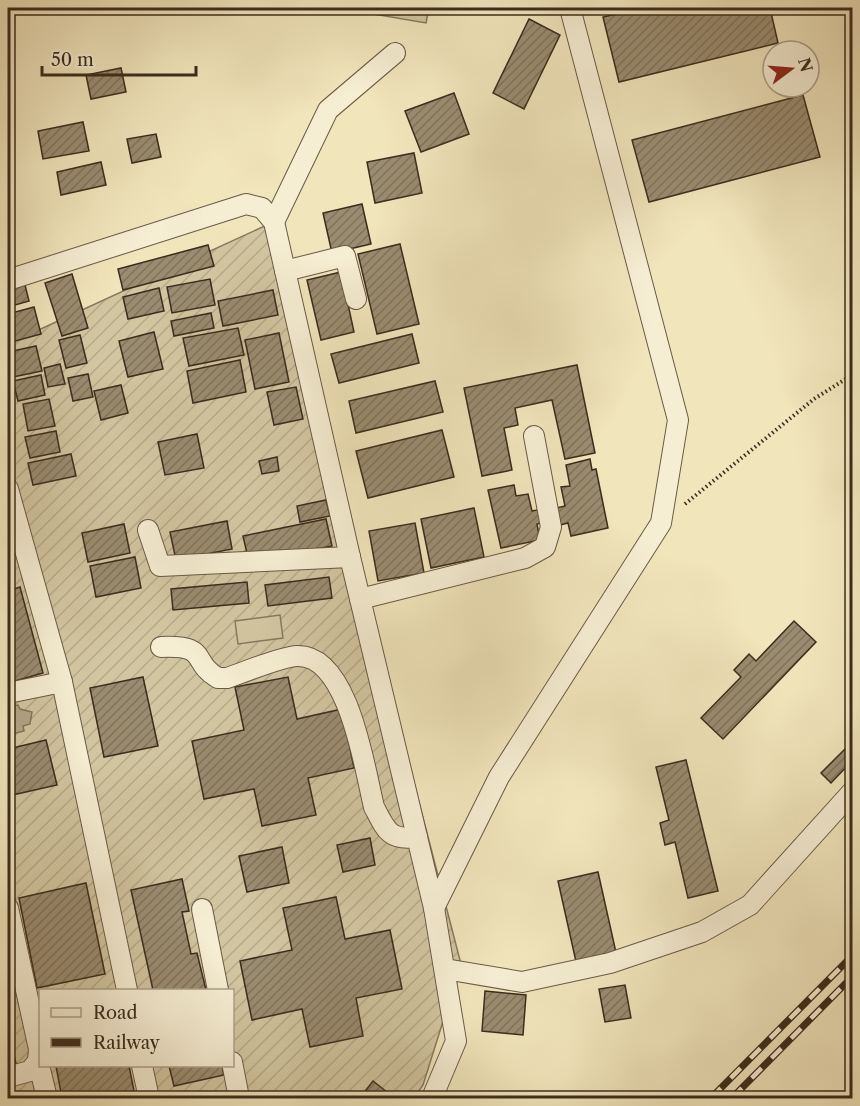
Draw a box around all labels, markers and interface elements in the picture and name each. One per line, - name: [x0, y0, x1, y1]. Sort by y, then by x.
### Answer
- scale bar: [42, 39, 196, 77]
- north arrow: [761, 39, 821, 99]
- text: 50 m: [51, 49, 94, 71]
- text: N: [794, 55, 817, 74]
- legend: [39, 989, 234, 1067]
- text: Road: [93, 1002, 138, 1024]
- text: Railway: [93, 1032, 161, 1054]

